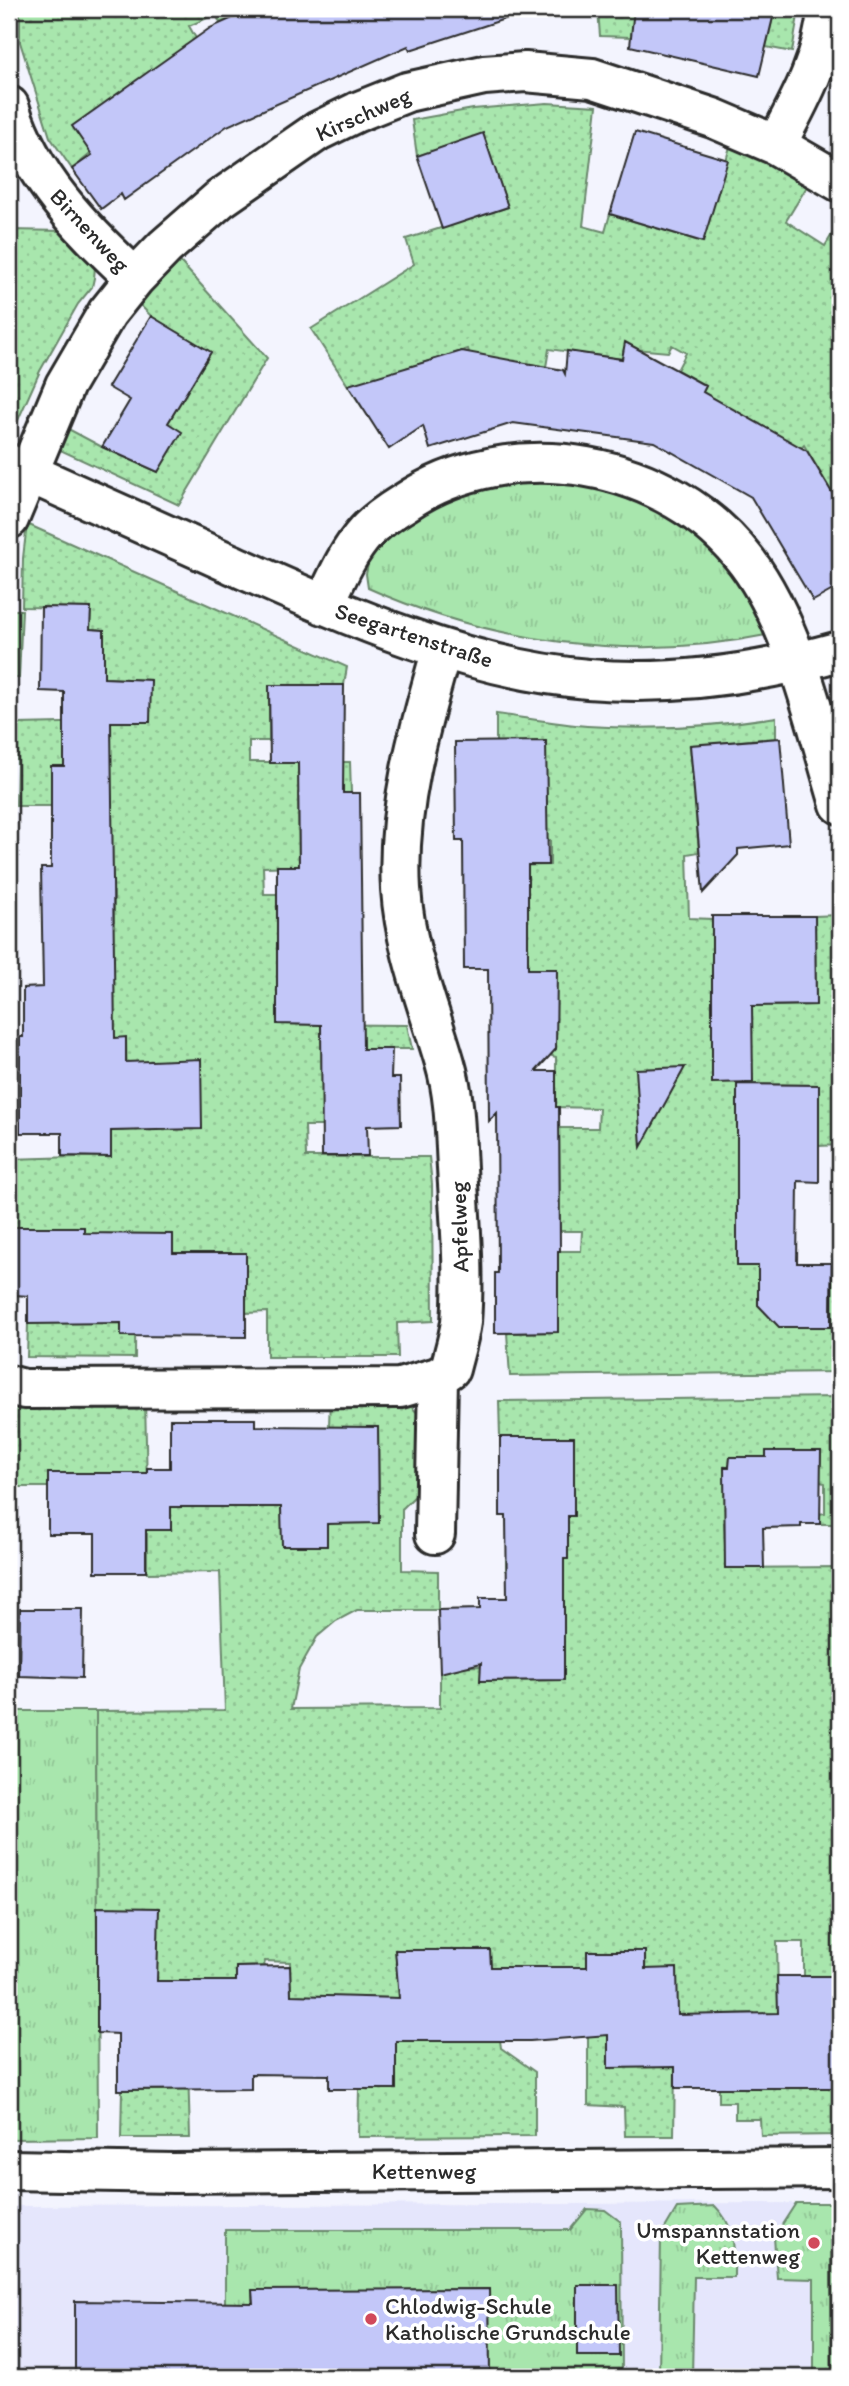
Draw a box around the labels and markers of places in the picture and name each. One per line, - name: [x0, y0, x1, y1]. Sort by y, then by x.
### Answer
- place label: Umspannstation Kettenweg: [636, 2216, 800, 2270]
- marker: Umspannstation Kettenweg: [806, 2235, 822, 2251]
- place label: Chlodwig-Schule Katholische Grundschule: [385, 2292, 631, 2346]
- marker: Chlodwig-Schule Katholische Grundschule: [363, 2311, 379, 2327]

